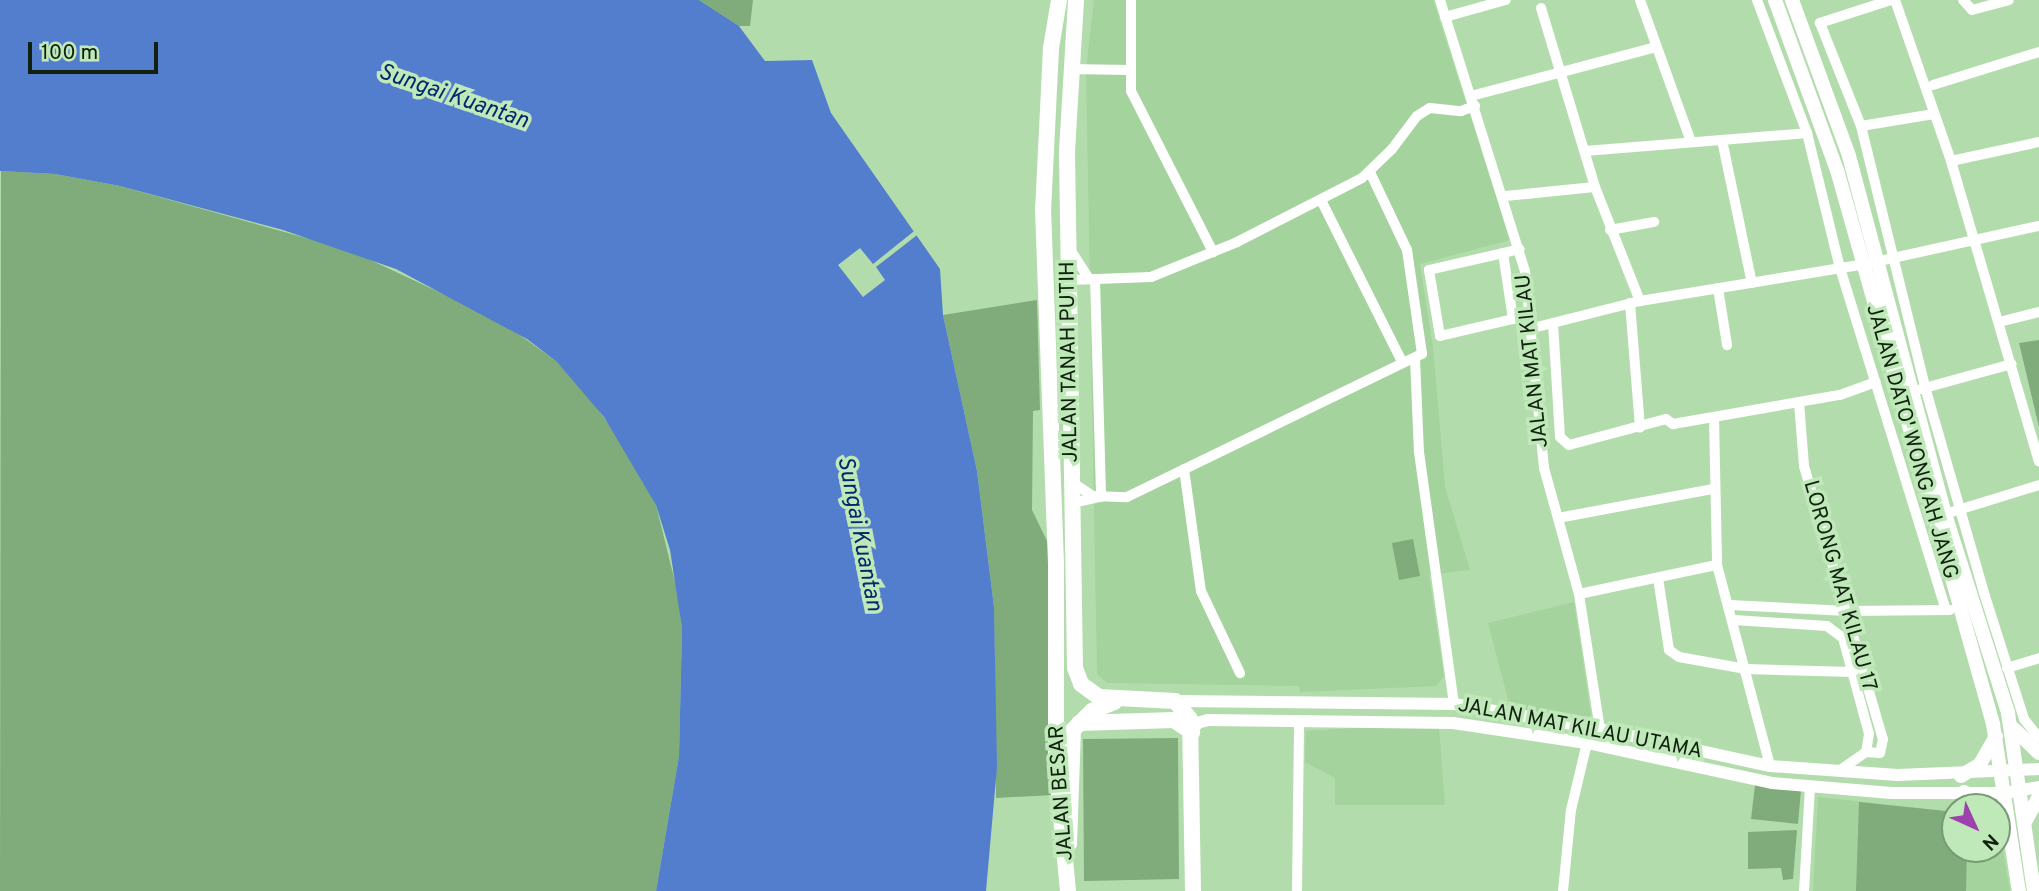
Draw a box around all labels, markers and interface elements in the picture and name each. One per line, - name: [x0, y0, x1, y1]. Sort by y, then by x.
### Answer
- scale bar: [32, 28, 161, 72]
- text: 100 m: [41, 40, 98, 67]
- water label: Sungai Kuantan: [374, 59, 532, 137]
- street label: JALAN TANAH PUTIH: [1056, 261, 1084, 463]
- street label: JALAN MAT KILAU: [1511, 272, 1555, 450]
- street label: JALAN DATO' WONG AH JANG: [1859, 301, 1963, 583]
- water label: Sungai Kuantan: [829, 454, 887, 614]
- street label: LORONG MAT KILAU 17: [1797, 477, 1881, 695]
- street label: JALAN MAT KILAU UTAMA: [1455, 693, 1705, 765]
- street label: JALAN BESAR: [1045, 724, 1079, 862]
- north arrow: [1941, 793, 2011, 863]
- text: N: [1976, 828, 2003, 855]

